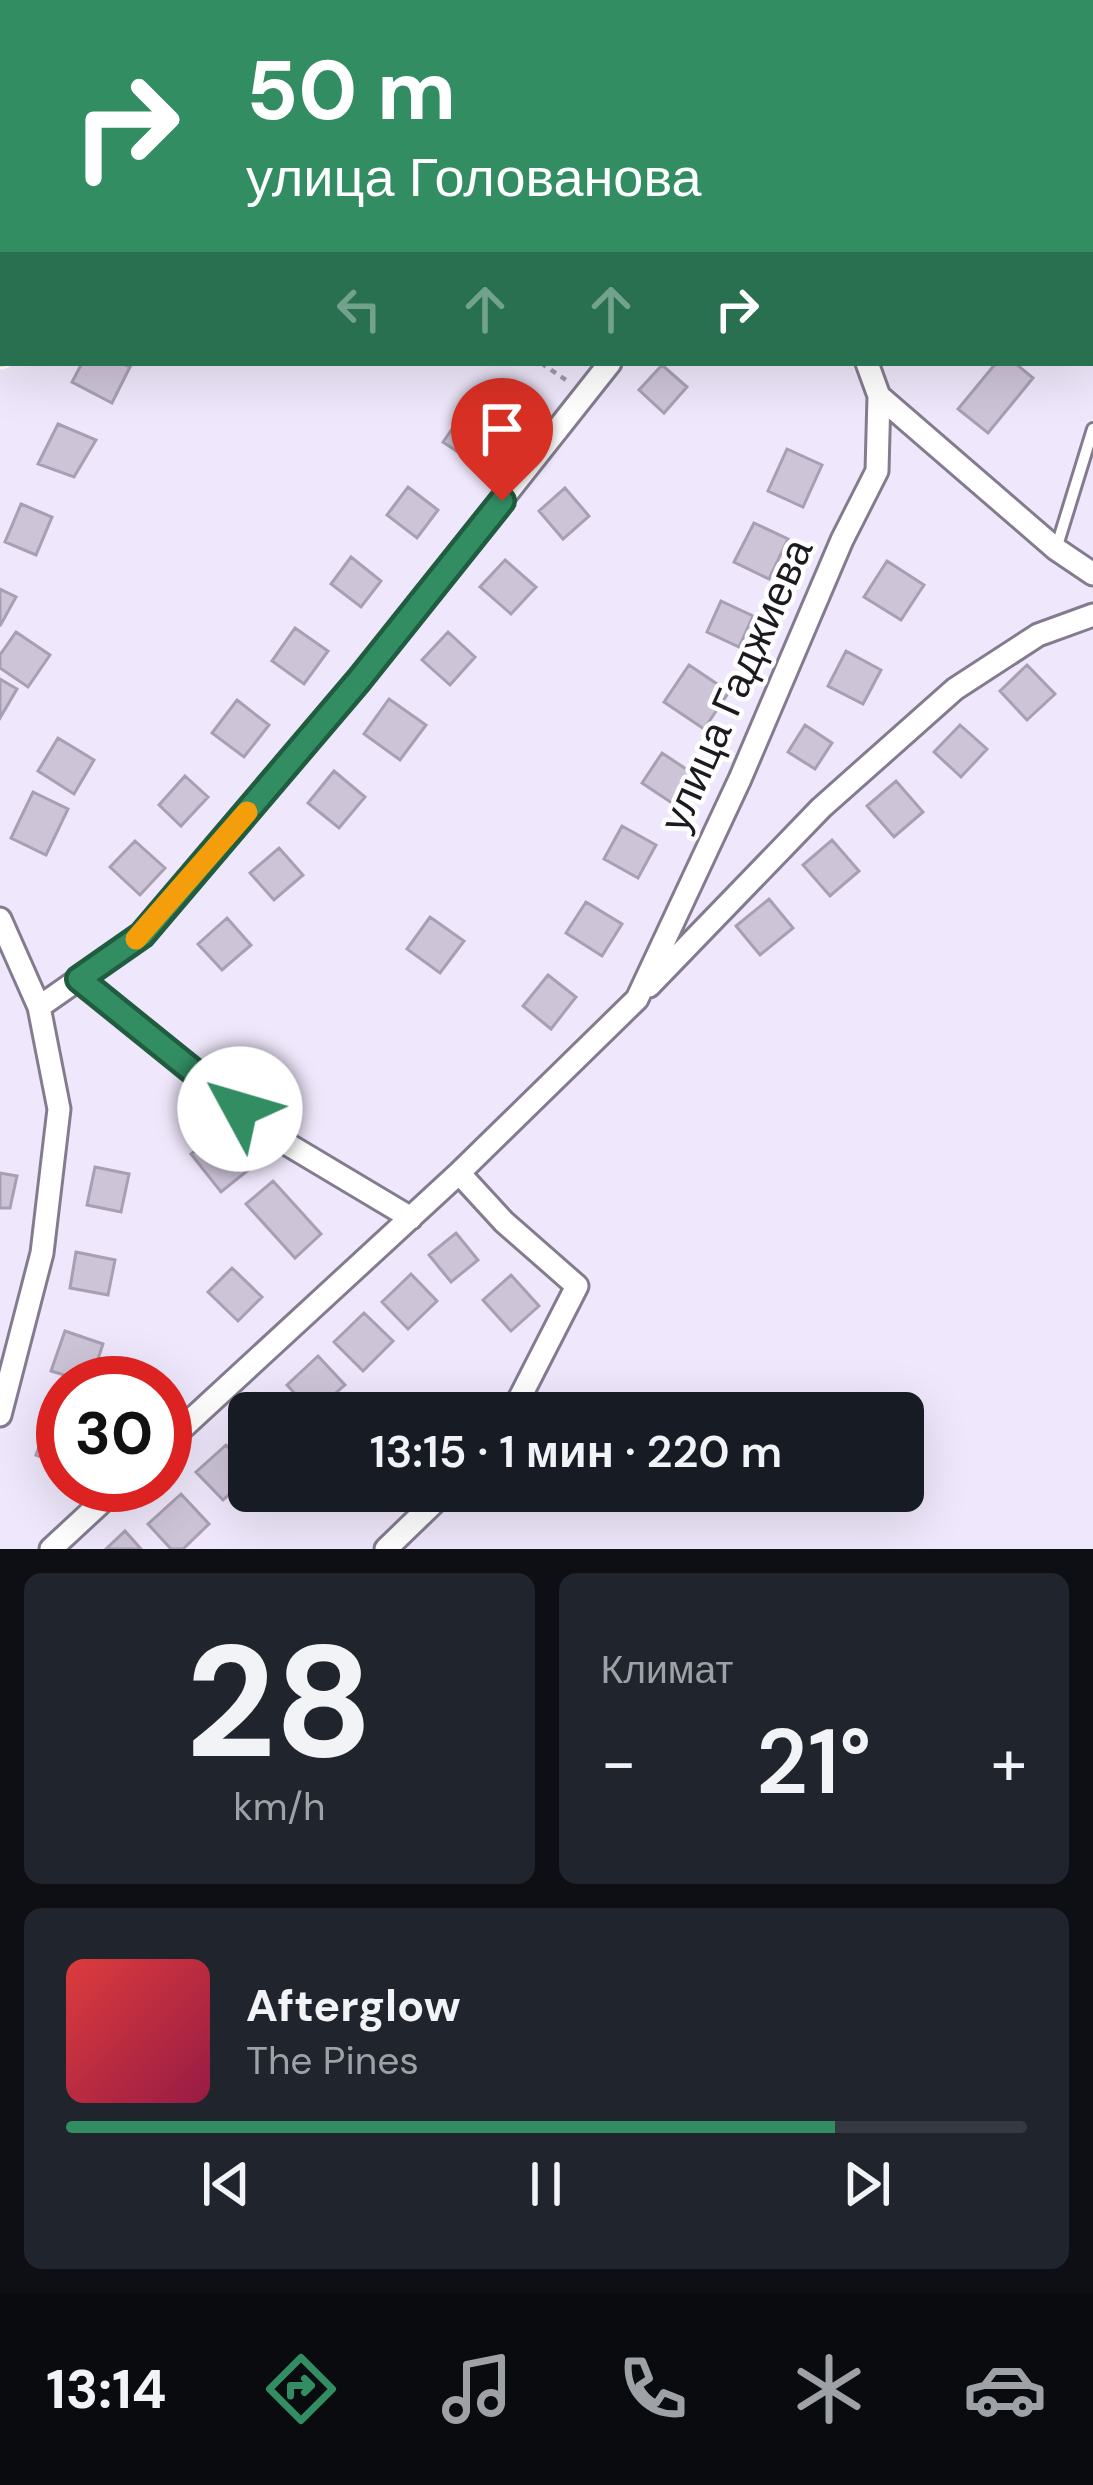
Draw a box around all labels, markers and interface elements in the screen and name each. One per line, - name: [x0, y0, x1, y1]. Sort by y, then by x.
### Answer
- text: 50 m: [246, 36, 456, 145]
- icon: right: [48, 48, 204, 204]
- text: улица Голованова: [246, 142, 702, 213]
- icon: left: [326, 276, 392, 342]
- icon: ahead: [452, 276, 518, 342]
- icon: ahead: [578, 276, 644, 342]
- icon: right: [704, 276, 770, 342]
- pin: [451, 378, 553, 501]
- icon: arrive: [469, 396, 535, 462]
- street label: улица Гаджиева: [647, 529, 825, 840]
- position arrow: [177, 1046, 303, 1172]
- speed limit sign: 30: [36, 1356, 192, 1512]
- text: 13:15 · 1 мин · 220 m: [370, 1422, 782, 1481]
- text: 28: [185, 1601, 373, 1804]
- text: Климат: [601, 1644, 733, 1695]
- text: 21°: [756, 1704, 871, 1821]
- text: −: [601, 1720, 637, 1805]
- text: +: [991, 1720, 1027, 1805]
- text: km/h: [233, 1781, 325, 1832]
- text: Afterglow: [246, 1976, 461, 2035]
- text: The Pines: [246, 2035, 419, 2086]
- icon: previous: [193, 2151, 259, 2217]
- icon: pause: [513, 2151, 579, 2217]
- icon: next: [834, 2151, 900, 2217]
- icon: directions: [259, 2347, 343, 2431]
- icon: music: [435, 2347, 519, 2431]
- icon: phone: [611, 2347, 695, 2431]
- icon: climate: [787, 2347, 871, 2431]
- icon: car: [963, 2347, 1047, 2431]
- text: 13:14: [46, 2354, 167, 2425]

